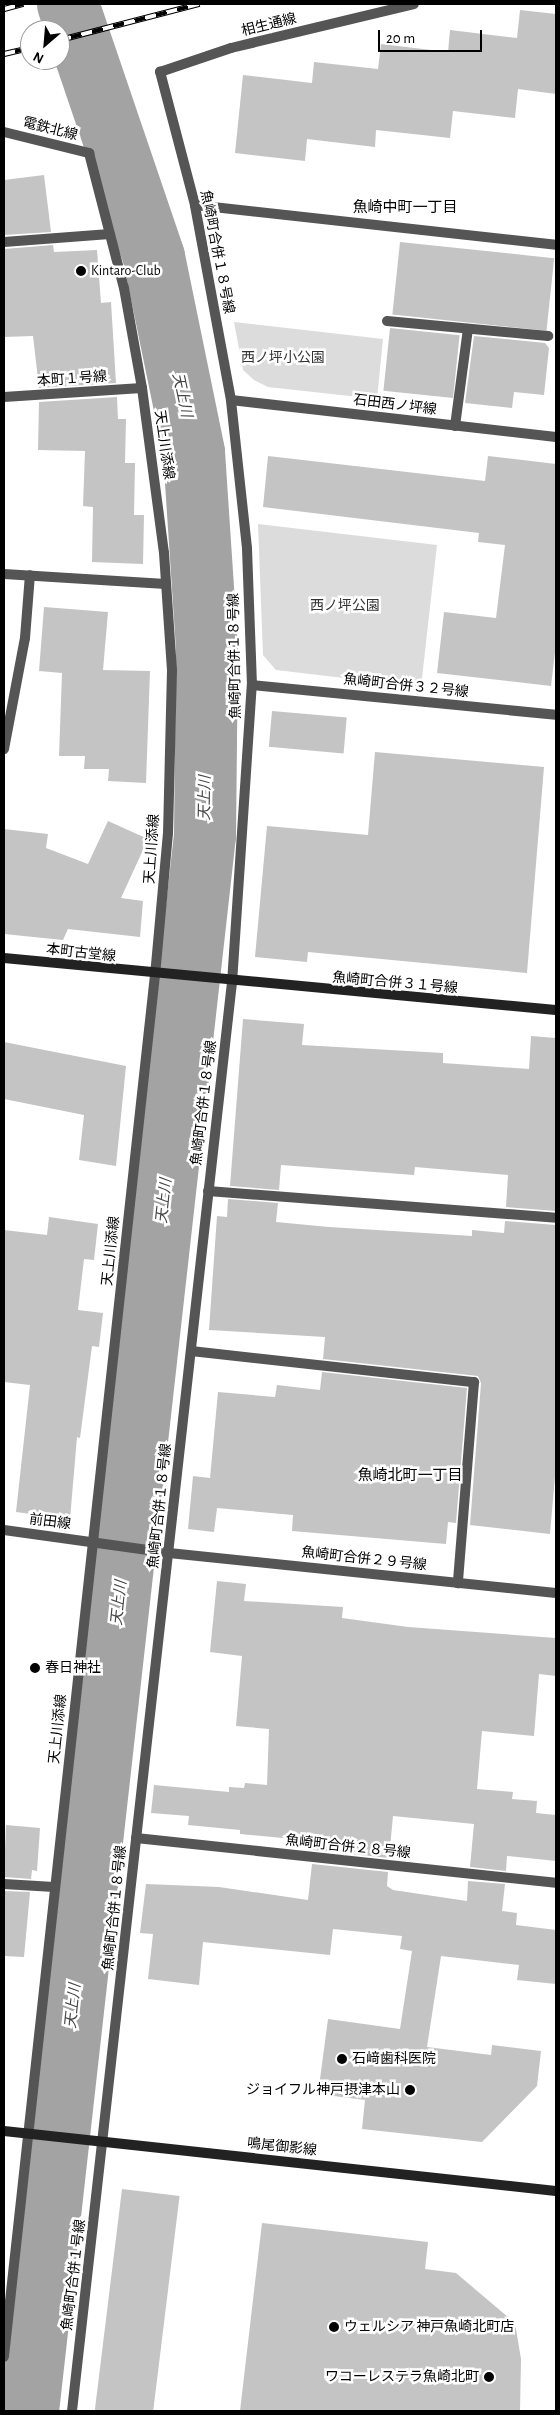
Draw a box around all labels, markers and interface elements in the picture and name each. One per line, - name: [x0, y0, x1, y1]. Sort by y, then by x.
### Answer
- street label: 相生通線: [240, 10, 298, 40]
- north arrow: [20, 20, 70, 70]
- scale bar: [380, 20, 484, 52]
- text: 20 m: [386, 31, 415, 46]
- text: N: [31, 49, 46, 66]
- street label: 電鉄北線: [21, 114, 79, 144]
- street label: 魚崎町合併１８号線: [197, 189, 237, 315]
- district label: 魚崎中町一丁目: [353, 199, 457, 217]
- place label: Kintaro-Club: [91, 263, 161, 279]
- marker: Kintaro-Club: [75, 265, 87, 277]
- park label: 西ノ坪小公園: [241, 350, 325, 366]
- street label: 本町１号線: [36, 368, 108, 390]
- water label: 天上川: [169, 371, 195, 419]
- street label: 石田西ノ坪線: [352, 392, 438, 418]
- street label: 天上川添線: [151, 409, 177, 481]
- street label: 魚崎町合併１８号線: [226, 593, 244, 719]
- park label: 西ノ坪公園: [310, 598, 380, 614]
- street label: 魚崎町合併３２号線: [342, 671, 470, 701]
- water label: 天上川: [196, 775, 214, 821]
- street label: 天上川添線: [141, 813, 163, 885]
- street label: 本町古堂線: [45, 941, 117, 965]
- street label: 魚崎町合併３１号線: [332, 969, 458, 997]
- street label: 魚崎町合併１８号線: [188, 1039, 220, 1167]
- water label: 天上川: [153, 1178, 175, 1224]
- street label: 天上川添線: [99, 1215, 123, 1287]
- street label: 魚崎町合併１８号線: [145, 1442, 175, 1570]
- district label: 魚崎北町一丁目: [358, 1467, 462, 1485]
- street label: 前田線: [28, 1511, 72, 1533]
- street label: 魚崎町合併２９号線: [300, 1544, 428, 1574]
- water label: 天上川: [108, 1580, 130, 1626]
- place label: 春日神社: [45, 1660, 101, 1676]
- marker: 春日神社: [29, 1662, 41, 1674]
- street label: 天上川添線: [46, 1693, 70, 1765]
- street label: 魚崎町合併２８号線: [284, 1832, 412, 1862]
- street label: 魚崎町合併１８号線: [100, 1844, 130, 1972]
- water label: 天上川: [62, 1983, 84, 2029]
- place label: 石﨑歯科医院: [352, 2051, 436, 2067]
- marker: 石﨑歯科医院: [336, 2053, 348, 2065]
- place label: ジョイフル神戸摂津本山: [246, 2082, 400, 2098]
- marker: ジョイフル神戸摂津本山: [404, 2084, 416, 2096]
- street label: 鳴尾御影線: [246, 2135, 318, 2159]
- street label: 魚崎町合併１号線: [59, 2218, 89, 2332]
- place label: ウェルシア 神戸魚崎北町店: [344, 2319, 514, 2335]
- marker: ウェルシア 神戸魚崎北町店: [328, 2321, 340, 2333]
- place label: ワコーレステラ魚崎北町: [325, 2369, 479, 2385]
- marker: ワコーレステラ魚崎北町: [483, 2371, 495, 2383]

